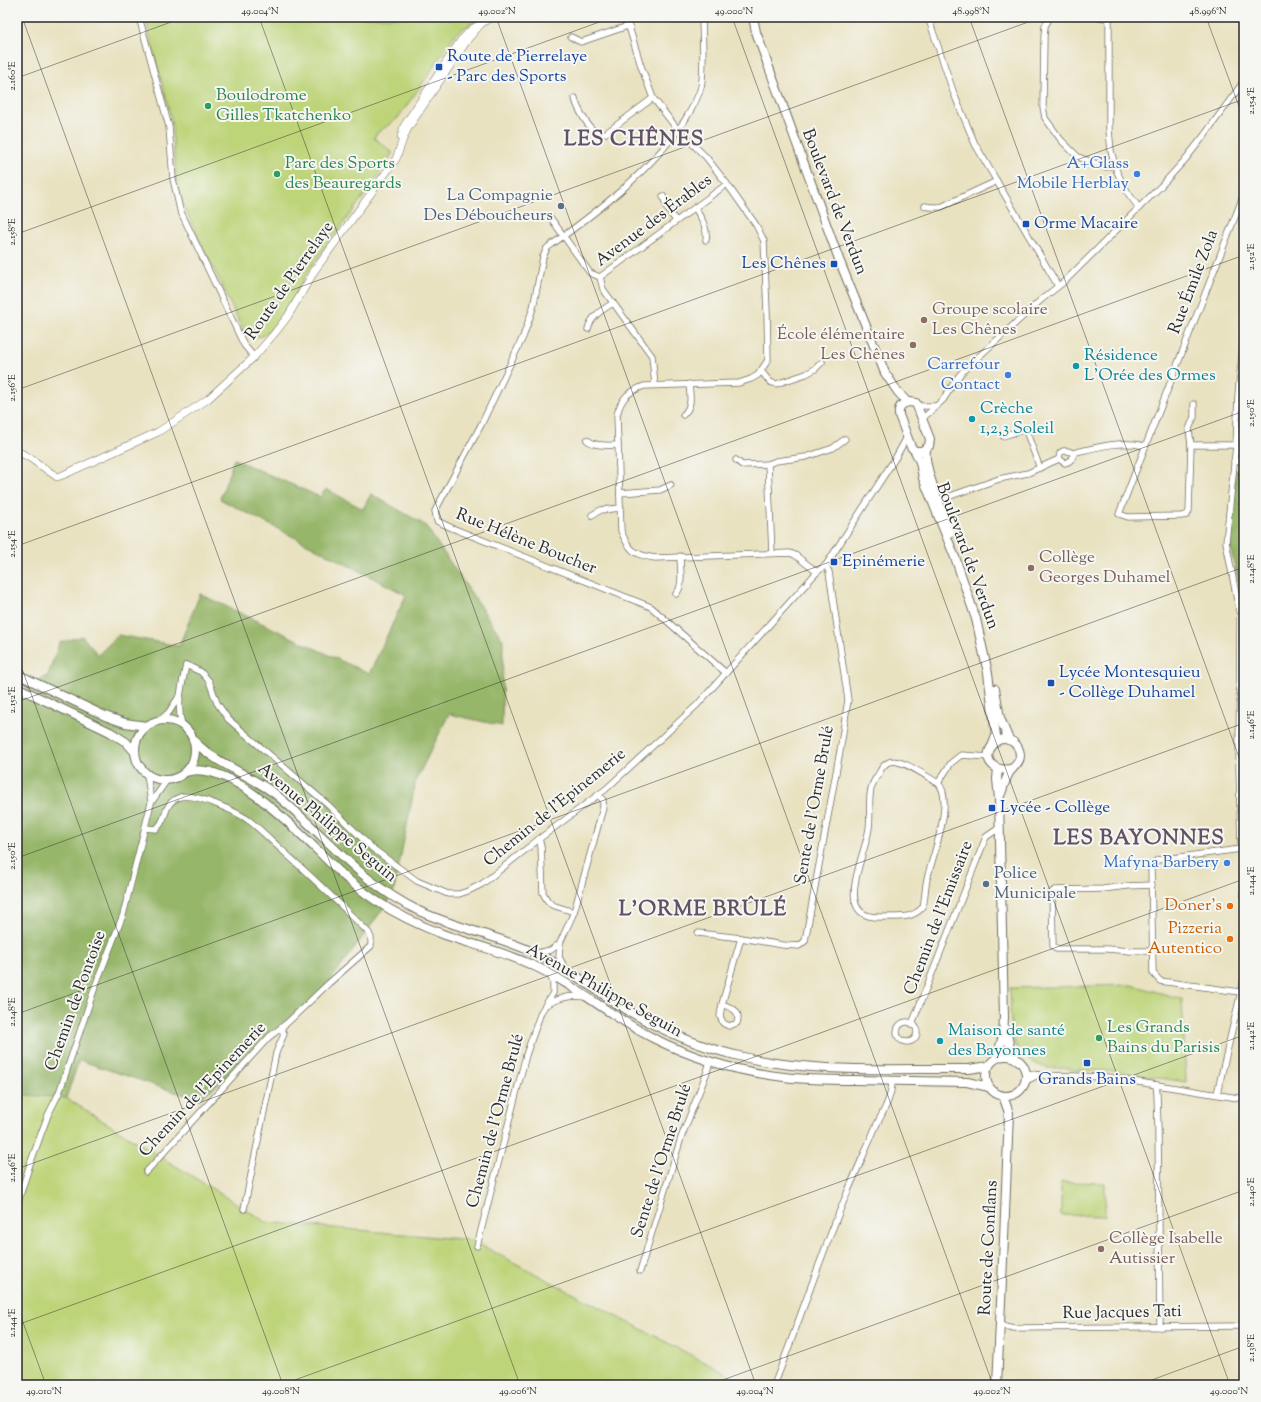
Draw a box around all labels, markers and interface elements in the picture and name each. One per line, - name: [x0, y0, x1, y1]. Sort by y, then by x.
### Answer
- text: 49.004°N: [241, 4, 279, 19]
- text: 49.002°N: [478, 4, 516, 19]
- text: 49.000°N: [715, 4, 753, 19]
- text: 48.998°N: [952, 4, 990, 19]
- text: 48.996°N: [1189, 4, 1227, 19]
- place label: Route de Pierrelaye - Parc des Sports: [447, 45, 587, 89]
- text: 2.160°E: [5, 61, 20, 91]
- marker: Route de Pierrelaye - Parc des Sports: [434, 62, 444, 72]
- place label: Boulodrome Gilles Tkatchenko: [216, 84, 351, 128]
- text: 2.154°E: [1244, 87, 1259, 115]
- marker: Boulodrome Gilles Tkatchenko: [203, 101, 213, 111]
- district label: LES CHÊNES: [564, 125, 704, 155]
- street label: Boulevard de Verdun: [795, 125, 873, 279]
- place label: Parc des Sports des Beauregards: [285, 152, 402, 196]
- place label: A+Glass Mobile Herblay: [1017, 152, 1130, 196]
- marker: Parc des Sports des Beauregards: [272, 169, 282, 179]
- street label: Avenue des Érables: [591, 169, 718, 273]
- marker: A+Glass Mobile Herblay: [1132, 169, 1142, 179]
- place label: La Compagnie Des Déboucheurs: [424, 184, 553, 228]
- marker: La Compagnie Des Déboucheurs: [556, 201, 566, 211]
- place label: Orme Macaire: [1034, 212, 1138, 236]
- street label: Route de Pierrelaye: [240, 217, 340, 345]
- text: 2.158°E: [5, 218, 20, 246]
- marker: Orme Macaire: [1021, 219, 1031, 229]
- street label: Rue Émile Zola: [1163, 226, 1225, 338]
- text: 2.152°E: [1244, 243, 1259, 271]
- place label: Les Chênes: [742, 252, 826, 276]
- marker: Les Chênes: [829, 259, 839, 269]
- place label: Groupe scolaire Les Chênes: [932, 298, 1048, 342]
- marker: Groupe scolaire Les Chênes: [919, 315, 929, 325]
- place label: École élémentaire Les Chênes: [777, 323, 905, 367]
- marker: École élémentaire Les Chênes: [908, 340, 918, 350]
- place label: Résidence L'Orée des Ormes: [1084, 344, 1216, 388]
- place label: Carrefour Contact: [927, 353, 1001, 397]
- marker: Résidence L'Orée des Ormes: [1071, 361, 1081, 371]
- marker: Carrefour Contact: [1003, 370, 1013, 380]
- text: 2.156°E: [5, 374, 20, 402]
- place label: Crèche 1,2,3 Soleil: [980, 397, 1054, 441]
- text: 2.150°E: [1244, 399, 1259, 427]
- marker: Crèche 1,2,3 Soleil: [967, 414, 977, 424]
- street label: Boulevard de Verdun: [929, 479, 1005, 633]
- street label: Rue Hélène Boucher: [452, 503, 600, 581]
- text: 2.154°E: [5, 530, 20, 558]
- place label: Collège Georges Duhamel: [1039, 546, 1171, 590]
- place label: Epinémerie: [842, 550, 925, 574]
- text: 2.148°E: [1244, 554, 1259, 584]
- marker: Epinémerie: [829, 557, 839, 567]
- marker: Collège Georges Duhamel: [1026, 563, 1036, 573]
- place label: Lycée Montesquieu - Collège Duhamel: [1059, 661, 1201, 705]
- marker: Lycée Montesquieu - Collège Duhamel: [1046, 678, 1056, 688]
- text: 2.152°E: [5, 686, 20, 714]
- text: 2.146°E: [1244, 710, 1259, 740]
- street label: Sente de l'Orme Brulé: [789, 724, 841, 886]
- street label: Chemin de l'Epinemerie: [479, 743, 631, 873]
- street label: Avenue Philippe Seguin: [252, 757, 402, 889]
- place label: Lycée - Collège: [1000, 796, 1110, 820]
- marker: Lycée - Collège: [987, 803, 997, 813]
- district label: LES BAYONNES: [1053, 824, 1225, 854]
- street label: Chemin de l'Emissaire: [899, 837, 980, 999]
- text: 2.150°E: [5, 842, 20, 870]
- place label: Mafyna Barbery: [1103, 851, 1220, 875]
- marker: Mafyna Barbery: [1222, 858, 1232, 868]
- place label: Police Municipale: [994, 862, 1076, 906]
- text: 2.144°E: [1244, 866, 1259, 896]
- marker: Police Municipale: [981, 879, 991, 889]
- place label: Doner's: [1164, 894, 1222, 918]
- district label: L'ORME BRÛLÉ: [619, 895, 787, 925]
- marker: Doner's: [1225, 901, 1235, 911]
- place label: Pizzeria Autentico: [1148, 917, 1222, 961]
- street label: Chemin de Pontoise: [39, 927, 113, 1074]
- marker: Pizzeria Autentico: [1225, 934, 1235, 944]
- street label: Avenue Philippe Seguin: [521, 938, 687, 1044]
- text: 2.148°E: [5, 997, 20, 1027]
- place label: Les Grands Bains du Parisis: [1107, 1016, 1220, 1060]
- street label: Chemin de l'Epinemerie: [134, 1017, 272, 1163]
- place label: Maison de santé des Bayonnes: [948, 1019, 1065, 1063]
- text: 2.142°E: [1244, 1022, 1259, 1050]
- street label: Chemin de l'Orme Brulé: [461, 1031, 531, 1211]
- marker: Les Grands Bains du Parisis: [1094, 1033, 1104, 1043]
- marker: Maison de santé des Bayonnes: [935, 1036, 945, 1046]
- marker: Grands Bains: [1082, 1058, 1092, 1068]
- place label: Grands Bains: [1038, 1068, 1136, 1092]
- street label: Sente de l'Orme Brulé: [626, 1081, 698, 1241]
- text: 2.146°E: [5, 1153, 20, 1183]
- text: 2.140°E: [1244, 1177, 1259, 1207]
- street label: Route de Conflans: [973, 1179, 1005, 1316]
- place label: Collège Isabelle Autissier: [1109, 1227, 1223, 1271]
- marker: Collège Isabelle Autissier: [1096, 1244, 1106, 1254]
- street label: Rue Jacques Tati: [1062, 1300, 1182, 1326]
- text: 2.144°E: [5, 1308, 20, 1338]
- text: 2.138°E: [1244, 1334, 1259, 1362]
- text: 49.010°N: [26, 1384, 62, 1399]
- text: 49.008°N: [262, 1384, 300, 1399]
- text: 49.006°N: [499, 1384, 537, 1399]
- text: 49.004°N: [736, 1384, 774, 1399]
- text: 49.002°N: [973, 1384, 1011, 1399]
- text: 49.000°N: [1210, 1384, 1248, 1399]

